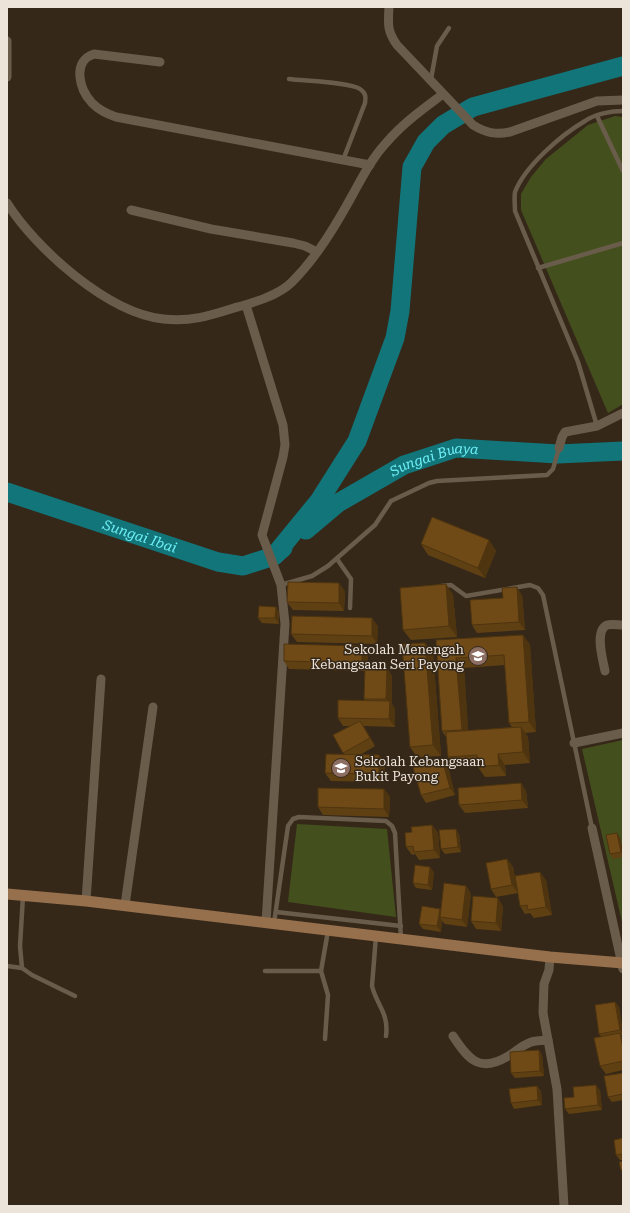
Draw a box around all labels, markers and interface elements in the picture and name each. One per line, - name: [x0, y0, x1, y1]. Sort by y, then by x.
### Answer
- water label: Sungai Buaya: [386, 440, 479, 480]
- water label: Sungai Ibai: [100, 516, 179, 556]
- place label: Sekolah Menengah Kebangsaan Seri Payong: [311, 642, 465, 672]
- school or university icon: Sekolah Menengah Kebangsaan Seri Payong: [467, 645, 489, 667]
- place label: Sekolah Kebangsaan Bukit Payong: [355, 754, 485, 784]
- school or university icon: Sekolah Kebangsaan Bukit Payong: [330, 757, 352, 779]

